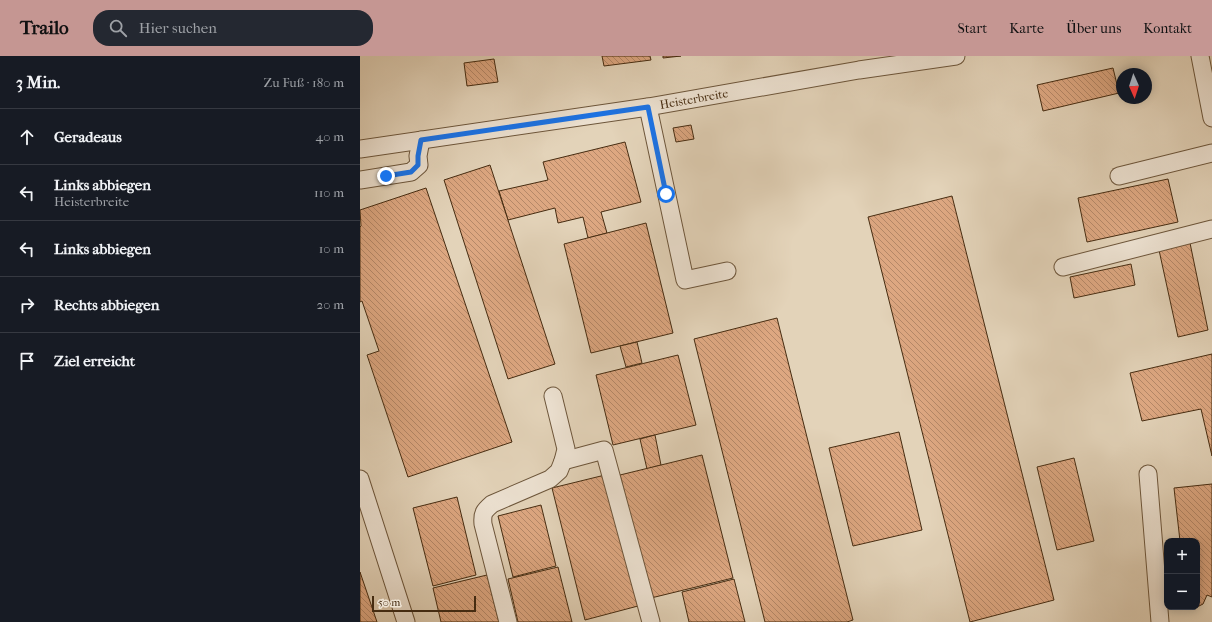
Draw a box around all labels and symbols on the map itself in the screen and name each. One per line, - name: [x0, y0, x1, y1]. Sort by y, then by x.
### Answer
- north arrow: [1116, 68, 1152, 104]
- street label: Heisterbreite: [659, 86, 729, 112]
- route end: [377, 167, 395, 185]
- route start: [657, 185, 675, 203]
- scale bar: [372, 594, 476, 613]

